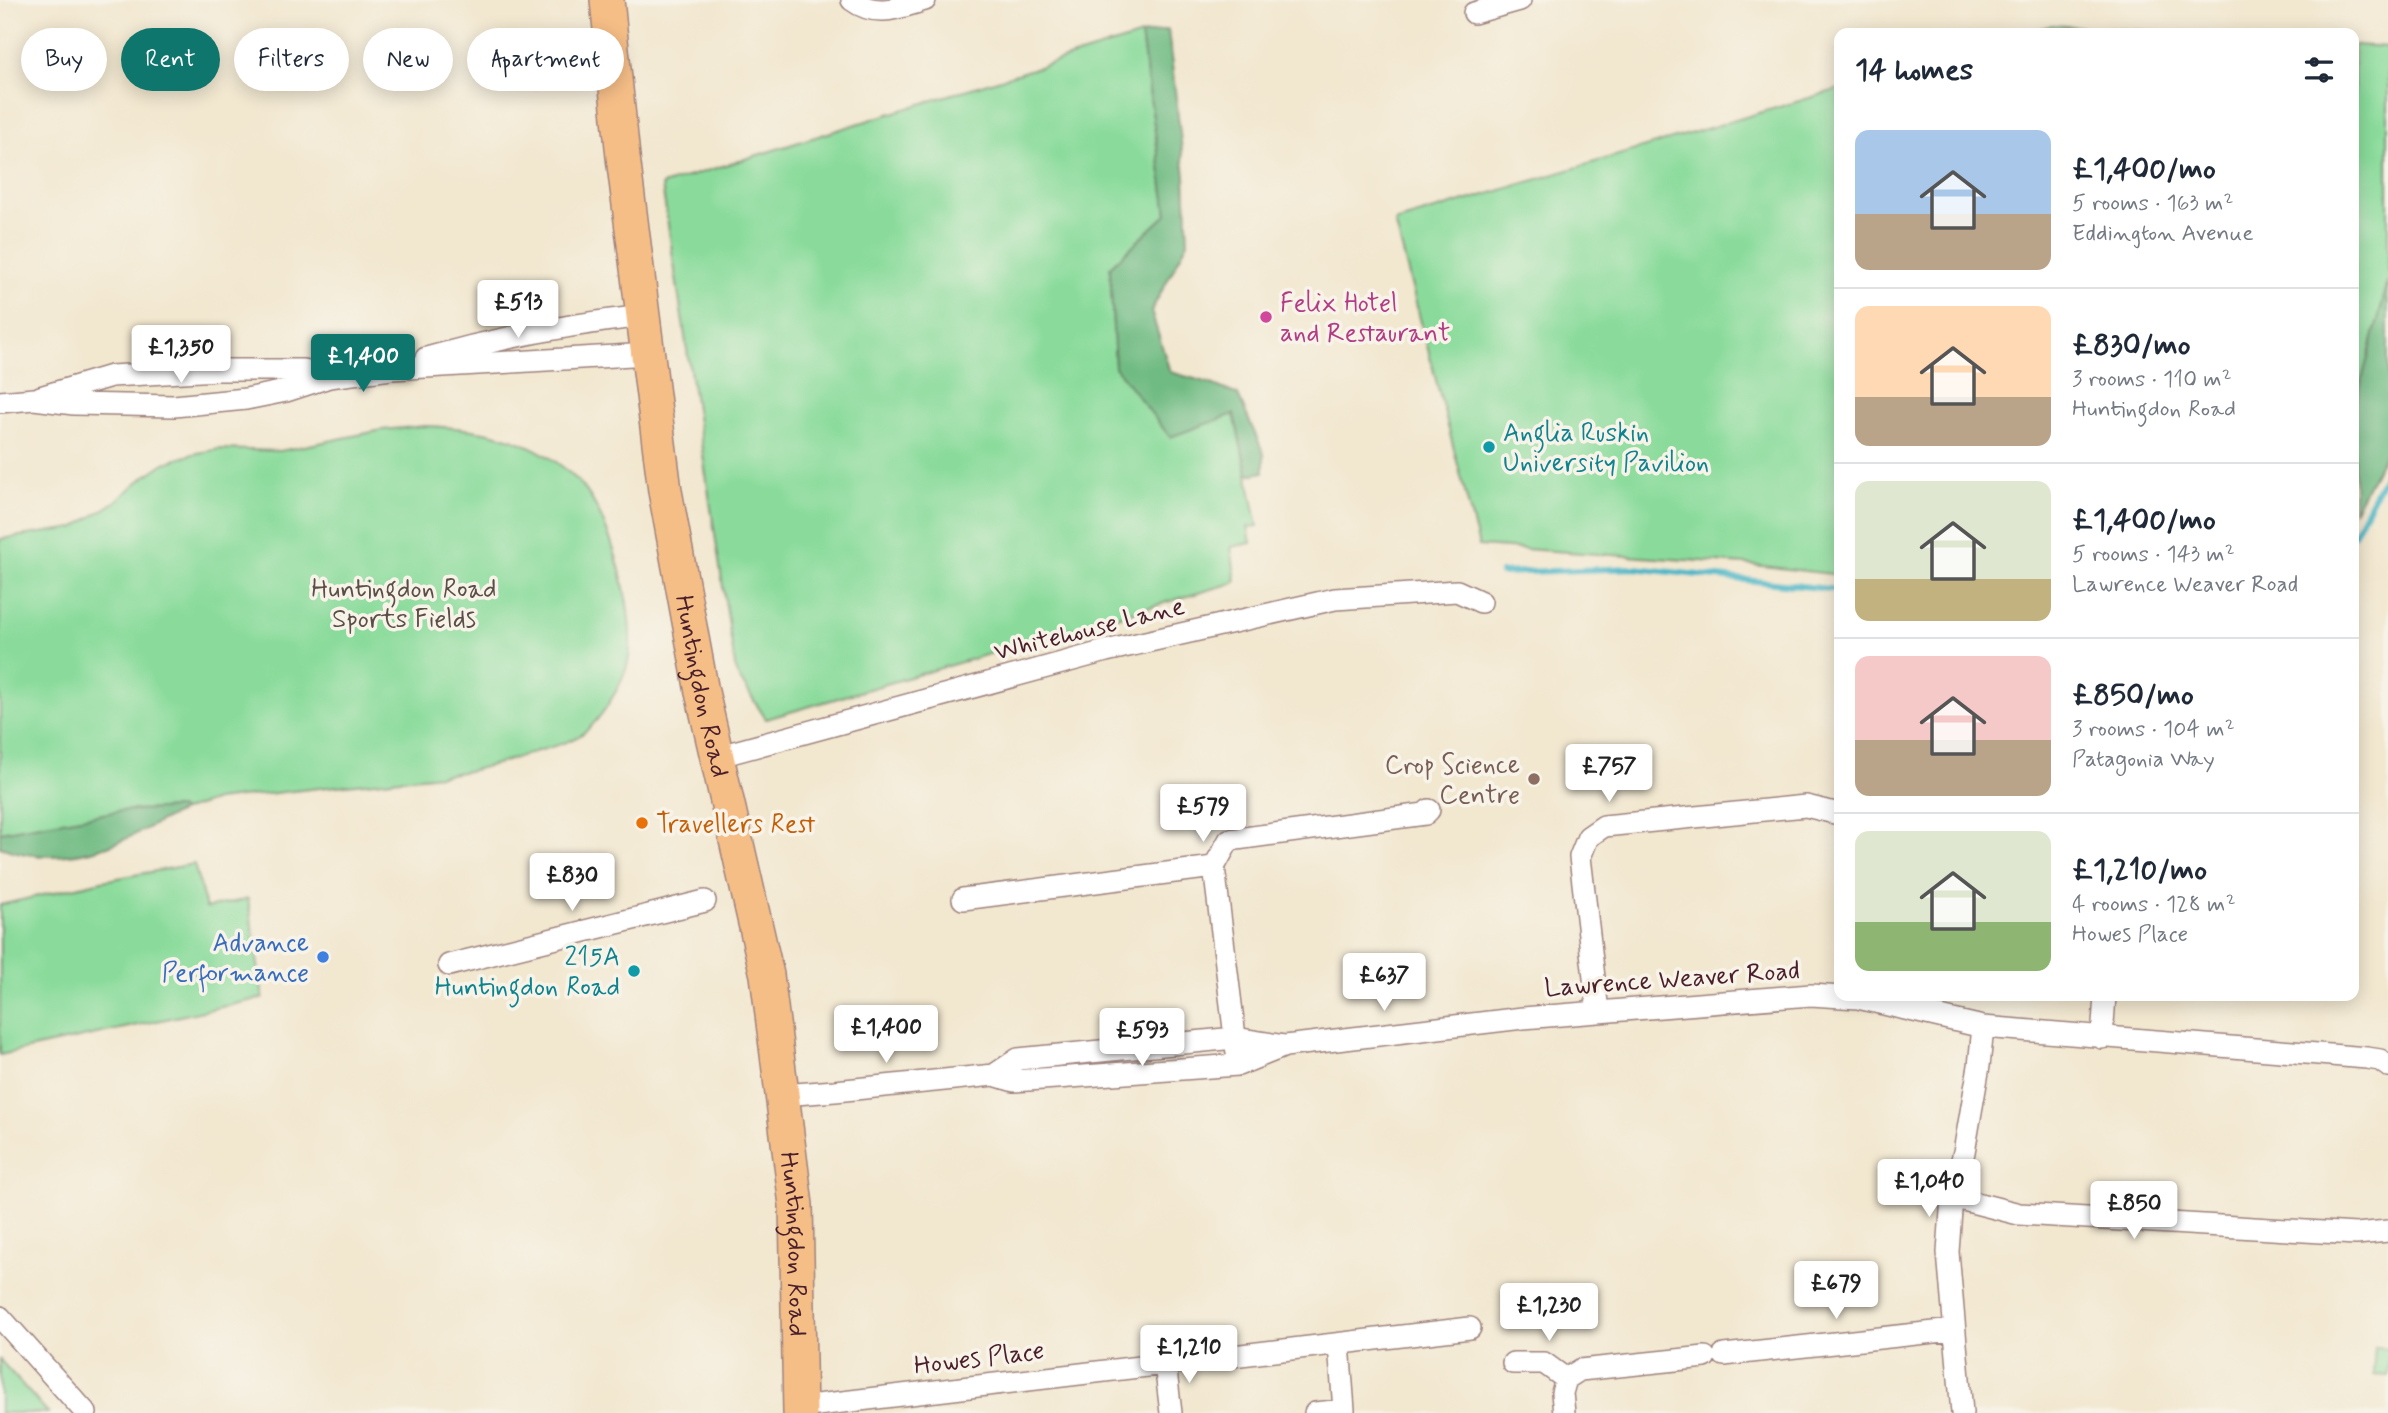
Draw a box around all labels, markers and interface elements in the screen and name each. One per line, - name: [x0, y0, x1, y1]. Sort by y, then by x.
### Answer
- chip: Buy: [21, 28, 107, 91]
- chip: Rent: [121, 28, 220, 91]
- chip: Filters: [234, 28, 349, 91]
- chip: New: [363, 28, 453, 91]
- chip: Apartment: [467, 28, 624, 91]
- text: 14 homes: [1855, 51, 1973, 90]
- icon: filters: [2300, 51, 2338, 89]
- text: £1,400/mo: [2072, 150, 2216, 189]
- icon: home: [1911, 158, 1995, 242]
- text: 5 rooms · 163 m²: [2072, 189, 2234, 219]
- text: Eddington Avenue: [2072, 219, 2254, 249]
- pin: £513: [477, 280, 559, 340]
- place label: Felix Hotel and Restaurant: [1280, 287, 1450, 351]
- text: £513: [493, 288, 543, 318]
- marker: Felix Hotel and Restaurant: [1258, 309, 1274, 325]
- pin: £1,350: [124, 326, 238, 385]
- text: £830/mo: [2072, 326, 2191, 365]
- text: £1,350: [148, 333, 214, 363]
- pin: £1,400: [306, 334, 420, 394]
- icon: home: [1911, 334, 1995, 418]
- text: £1,400: [327, 342, 399, 372]
- text: 3 rooms · 110 m²: [2072, 365, 2232, 395]
- text: Huntingdon Road: [2072, 395, 2236, 425]
- place label: Anglia Ruskin University Pavilion: [1503, 417, 1709, 481]
- marker: Anglia Ruskin University Pavilion: [1481, 439, 1497, 455]
- text: £1,400/mo: [2072, 501, 2216, 540]
- icon: home: [1911, 509, 1995, 593]
- text: 5 rooms · 143 m²: [2072, 540, 2235, 570]
- text: Lawrence Weaver Road: [2072, 570, 2298, 600]
- park label: Huntingdon Road Sports Fields: [311, 573, 497, 637]
- street label: Whitehouse Lane: [991, 590, 1188, 670]
- street label: Huntingdon Road: [665, 592, 736, 781]
- text: £850/mo: [2072, 676, 2194, 715]
- icon: home: [1911, 684, 1995, 768]
- text: 3 rooms · 104 m²: [2072, 715, 2235, 745]
- pin: £757: [1568, 744, 1650, 804]
- text: Patagonia Way: [2072, 745, 2215, 775]
- place label: Crop Science Centre: [1385, 749, 1520, 813]
- text: £757: [1581, 752, 1637, 782]
- marker: Crop Science Centre: [1526, 771, 1542, 787]
- pin: £579: [1162, 784, 1244, 844]
- text: £579: [1176, 792, 1230, 822]
- place label: Travellers Rest: [656, 808, 815, 842]
- marker: Travellers Rest: [634, 815, 650, 831]
- text: £1,210/mo: [2072, 851, 2207, 890]
- pin: £830: [531, 853, 613, 913]
- icon: home: [1911, 859, 1995, 943]
- text: £830: [546, 861, 598, 891]
- text: 4 rooms · 128 m²: [2072, 890, 2236, 920]
- text: Howes Place: [2072, 920, 2188, 950]
- place label: Advance Performance: [162, 927, 309, 993]
- place label: 215A Huntingdon Road: [435, 941, 620, 1008]
- marker: Advance Performance: [315, 949, 331, 965]
- pin: £637: [1343, 954, 1425, 1013]
- street label: Lawrence Weaver Road: [1543, 954, 1801, 1006]
- text: £637: [1359, 961, 1409, 991]
- marker: 215A Huntingdon Road: [626, 963, 642, 979]
- pin: £1,400: [829, 1006, 943, 1065]
- pin: £593: [1101, 1009, 1183, 1068]
- text: £1,400: [850, 1013, 922, 1043]
- text: £593: [1115, 1016, 1169, 1046]
- street label: Huntingdon Road: [770, 1150, 814, 1337]
- pin: £1,040: [1872, 1160, 1986, 1219]
- text: £1,040: [1894, 1167, 1964, 1197]
- pin: £850: [2093, 1182, 2175, 1241]
- text: £850: [2106, 1189, 2162, 1219]
- pin: £679: [1795, 1262, 1877, 1321]
- text: £679: [1810, 1269, 1862, 1299]
- pin: £1,230: [1492, 1284, 1606, 1343]
- text: £1,230: [1516, 1291, 1582, 1321]
- pin: £1,210: [1132, 1326, 1246, 1385]
- text: £1,210: [1156, 1333, 1222, 1363]
- street label: Howes Place: [912, 1334, 1046, 1384]

